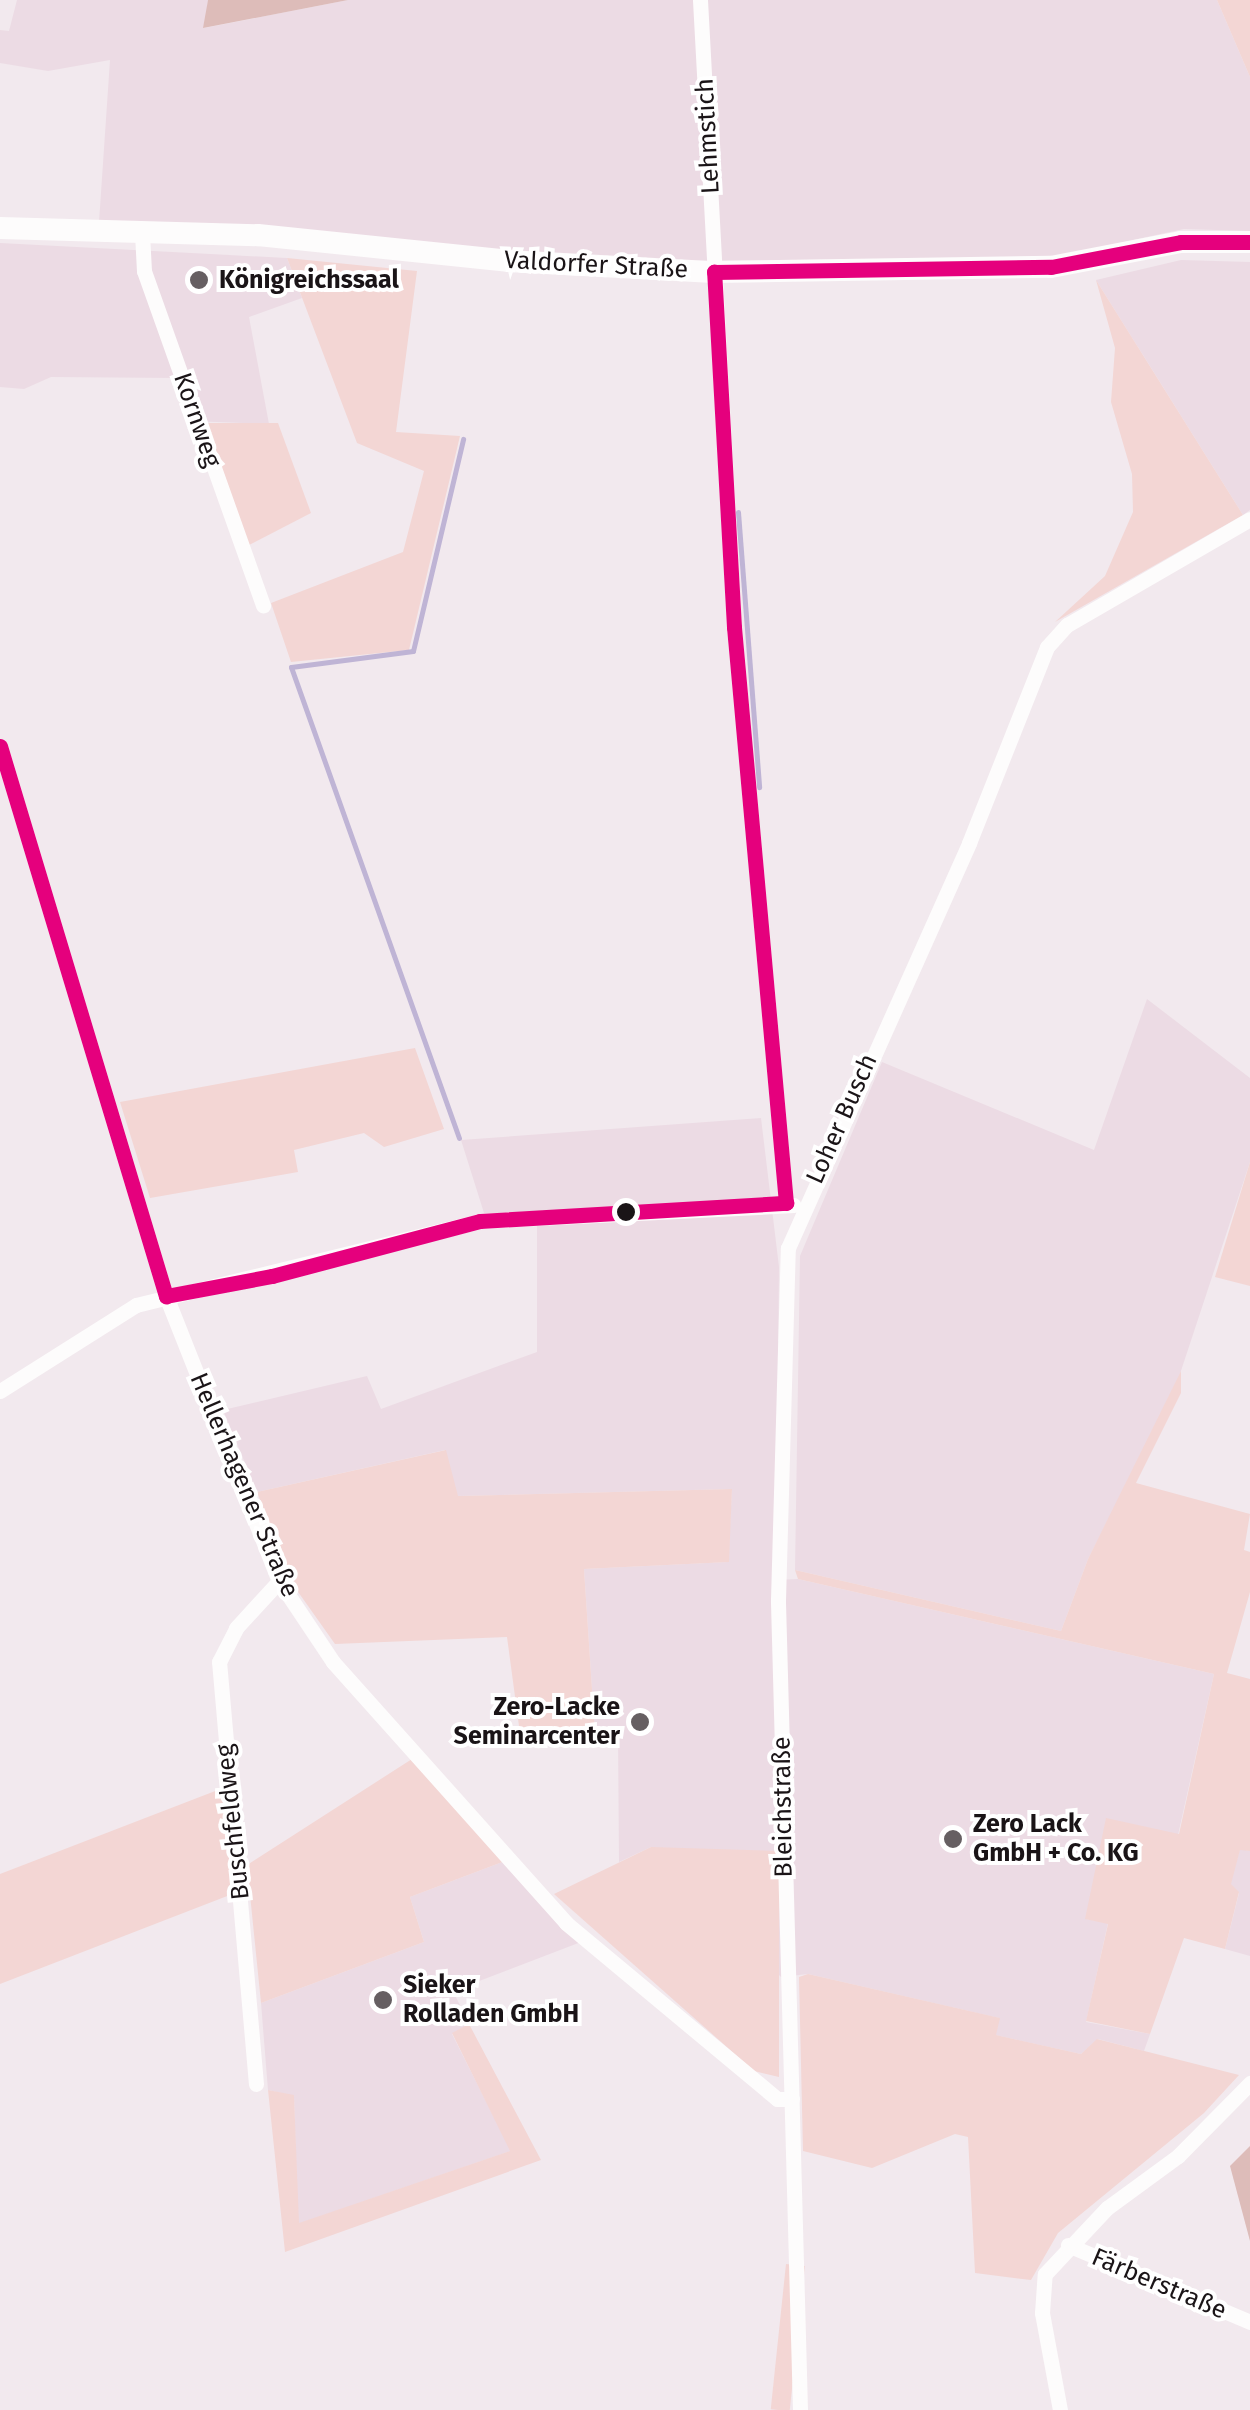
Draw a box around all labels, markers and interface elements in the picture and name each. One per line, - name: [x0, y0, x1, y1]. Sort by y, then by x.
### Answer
- street label: Lehmstich: [690, 77, 726, 195]
- street label: Valdorfer Straße: [503, 245, 689, 285]
- place label: Königreichssaal: [219, 265, 399, 295]
- marker: Königreichssaal: [188, 269, 210, 291]
- street label: Kornweg: [167, 369, 227, 471]
- street label: Loher Busch: [800, 1049, 884, 1189]
- unlabelled marker: [616, 1202, 636, 1222]
- street label: Hellerhagener Straße: [183, 1368, 305, 1602]
- place label: Zero-Lacke Seminarcenter: [454, 1693, 620, 1752]
- marker: Zero-Lacke Seminarcenter: [629, 1711, 651, 1733]
- street label: Bleichstraße: [767, 1736, 799, 1878]
- street label: Buschfeldweg: [210, 1743, 256, 1901]
- place label: Zero Lack GmbH + Co. KG: [973, 1810, 1139, 1869]
- marker: Zero Lack GmbH + Co. KG: [942, 1828, 964, 1850]
- place label: Sieker Rolladen GmbH: [403, 1971, 579, 2030]
- marker: Sieker Rolladen GmbH: [372, 1989, 394, 2011]
- street label: Färberstraße: [1087, 2242, 1231, 2326]

